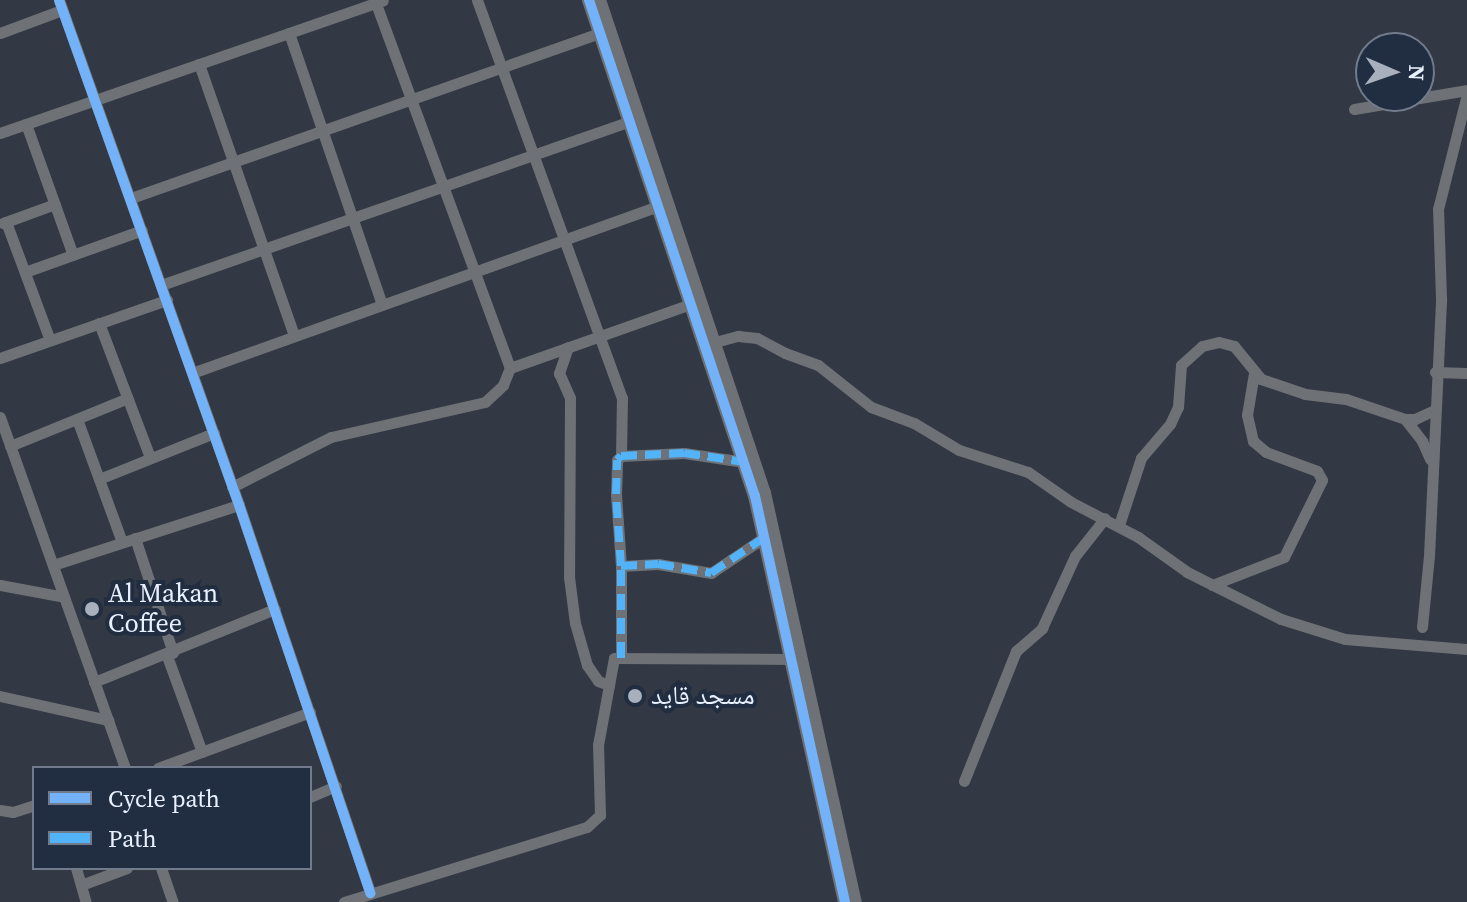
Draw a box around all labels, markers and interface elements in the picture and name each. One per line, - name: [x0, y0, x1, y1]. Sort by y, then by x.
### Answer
- north arrow: [1355, 32, 1435, 112]
- text: N: [1402, 64, 1432, 81]
- place label: Al Makan Coffee: [108, 578, 218, 640]
- marker: Al Makan Coffee: [83, 600, 101, 618]
- place label: مسجد قايد: [651, 680, 755, 712]
- marker: مسجد قايد: [626, 687, 644, 705]
- legend: [32, 766, 312, 870]
- text: Cycle path: [108, 782, 220, 815]
- text: Path: [108, 822, 157, 855]

